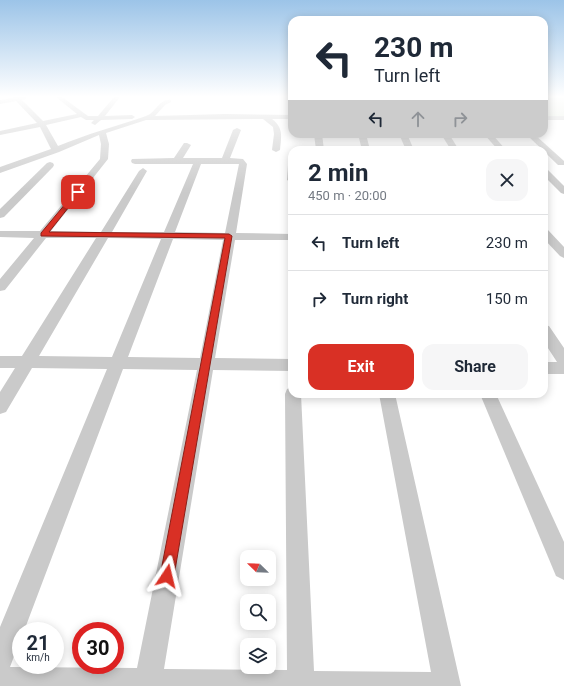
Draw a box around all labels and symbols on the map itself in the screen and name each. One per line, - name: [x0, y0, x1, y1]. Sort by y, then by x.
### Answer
- pin: [61, 175, 95, 209]
- north arrow: [240, 550, 276, 586]
- position arrow: [146, 555, 188, 597]
- speed limit sign: 30: [72, 622, 124, 674]

